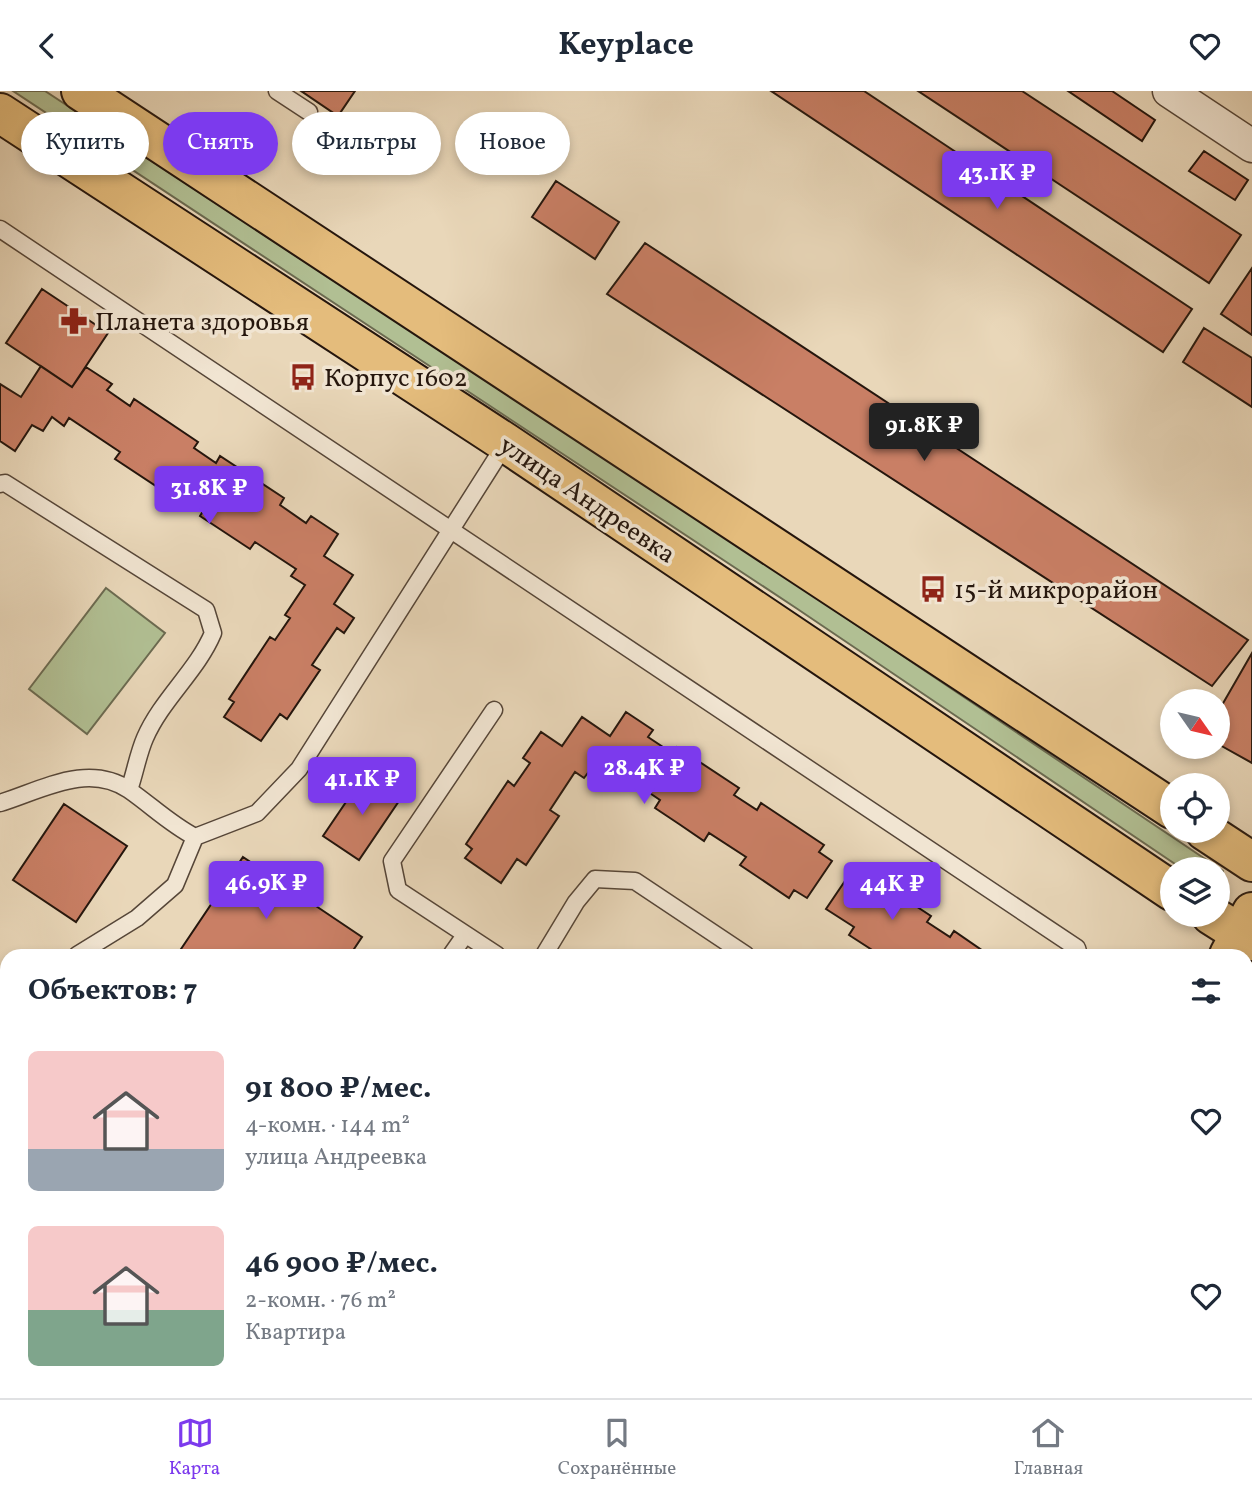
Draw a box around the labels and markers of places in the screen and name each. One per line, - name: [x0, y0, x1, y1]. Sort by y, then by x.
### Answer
- pin: 43.1K ₽: [932, 151, 1062, 211]
- place label: Планета здоровья: [95, 305, 309, 341]
- pharmacy icon: Планета здоровья: [59, 306, 89, 336]
- place label: Корпус 1602: [324, 361, 468, 397]
- bus stop icon: Корпус 1602: [288, 362, 318, 392]
- pin: 91.8K ₽: [859, 403, 989, 463]
- pin: 31.8K ₽: [144, 467, 274, 526]
- place label: 15-й микрорайон: [954, 573, 1158, 609]
- bus stop icon: 15-й микрорайон: [918, 574, 948, 604]
- pin: 28.4K ₽: [579, 747, 709, 806]
- pin: 41.1K ₽: [297, 757, 427, 817]
- pin: 46.9K ₽: [201, 861, 331, 921]
- pin: 44K ₽: [843, 863, 941, 922]

